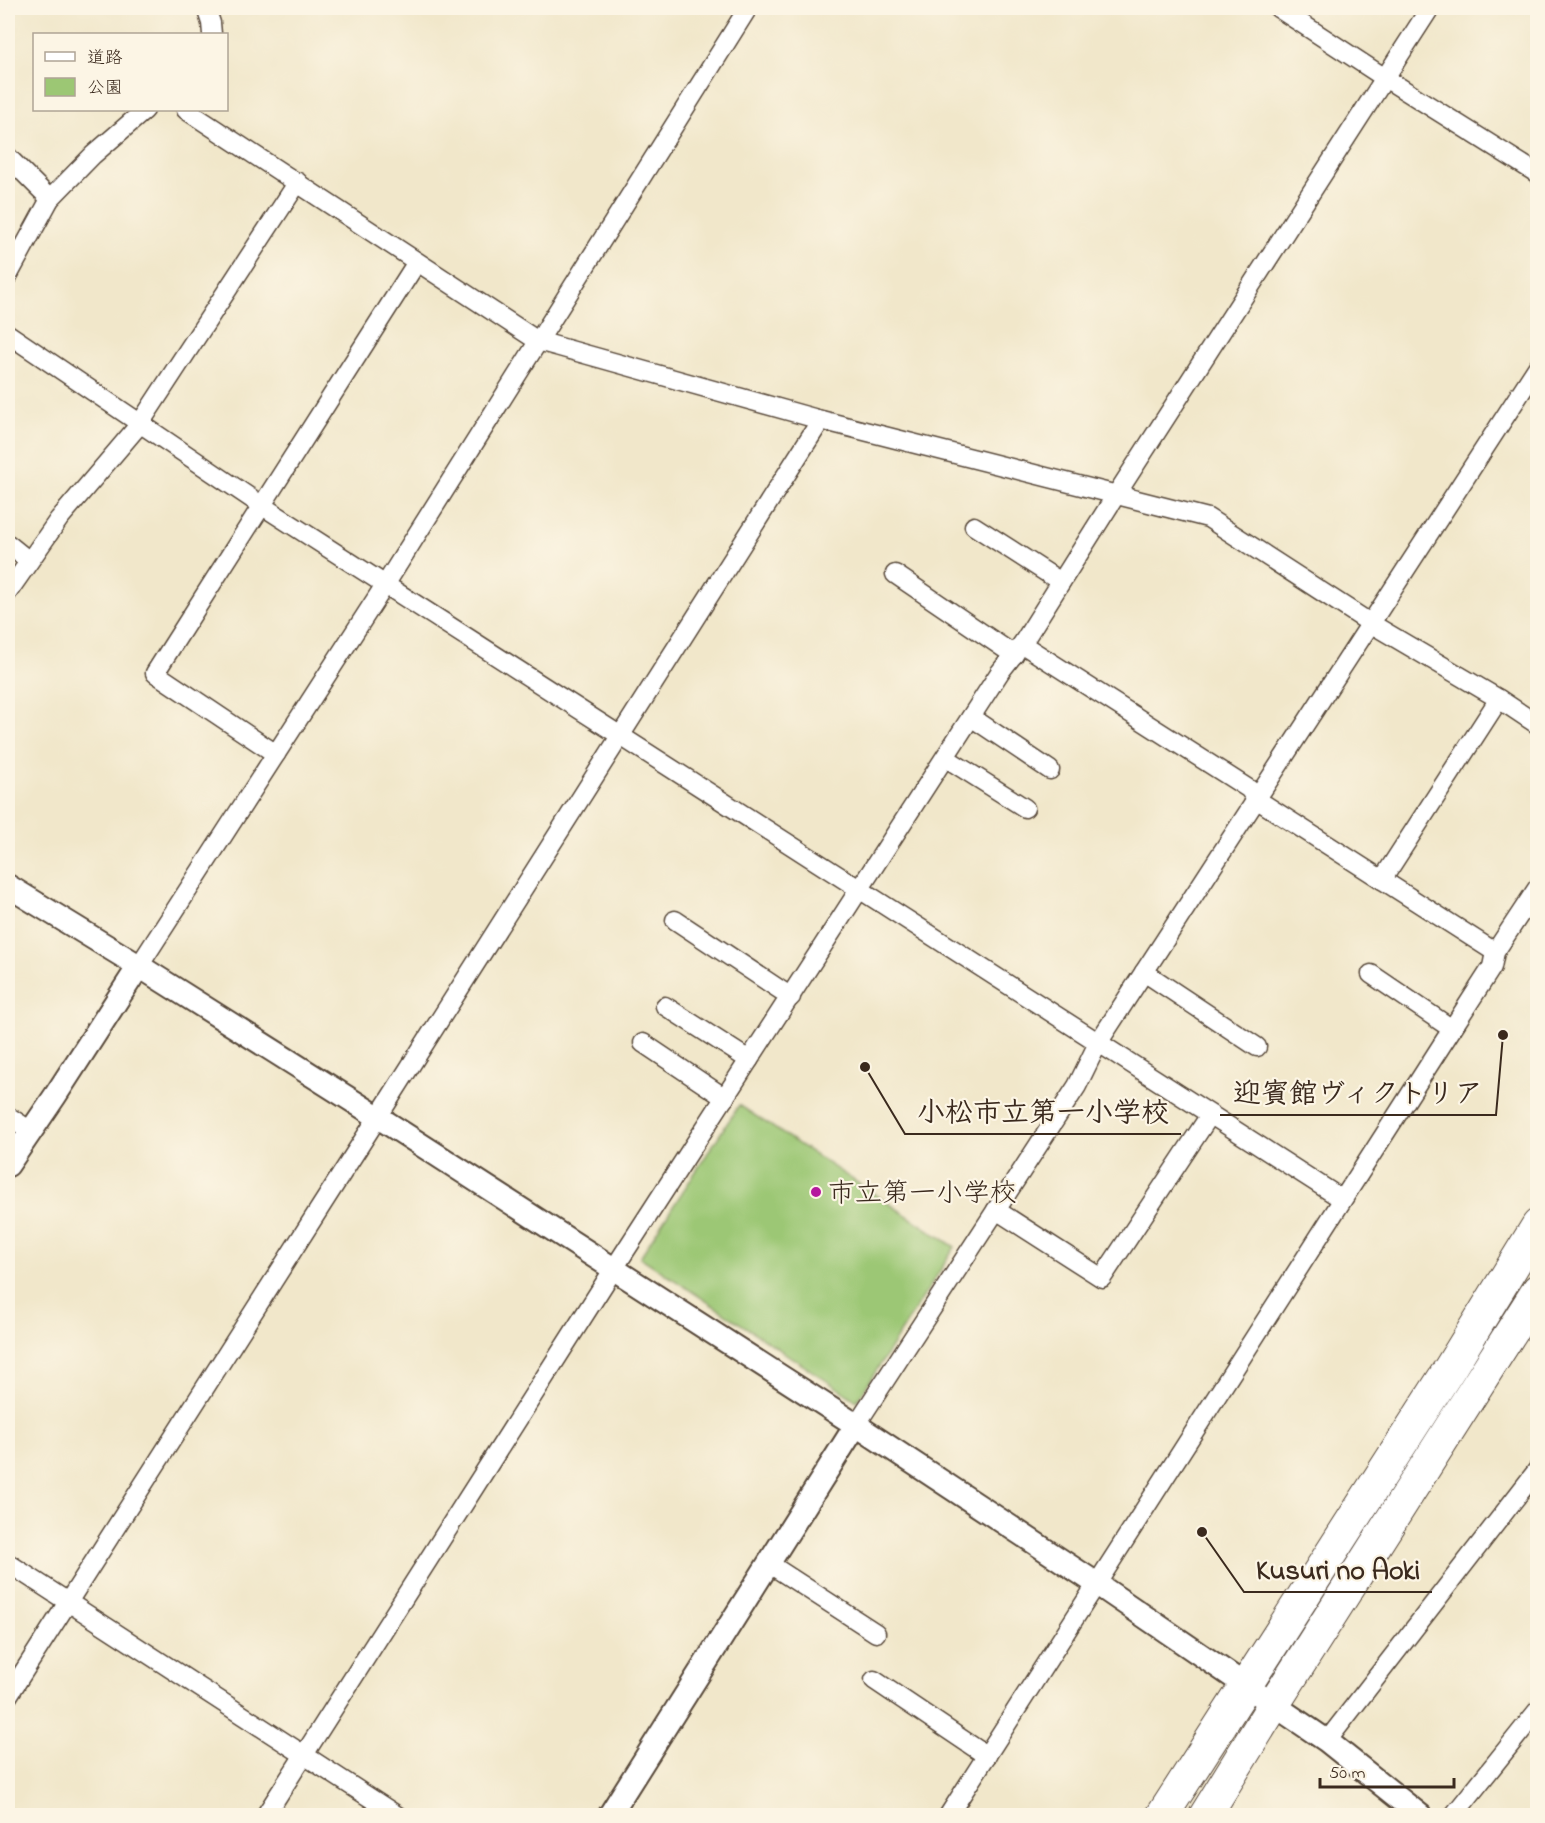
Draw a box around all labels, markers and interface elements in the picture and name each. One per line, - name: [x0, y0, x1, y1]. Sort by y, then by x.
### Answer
- legend: [33, 33, 228, 111]
- text: 道路: [87, 46, 123, 72]
- text: 公園: [87, 76, 123, 102]
- callout: 迎賓館ヴィクトリア: [1220, 1069, 1496, 1115]
- text: 迎賓館ヴィクトリア: [1233, 1075, 1483, 1116]
- callout: 小松市立第一小学校: [905, 1088, 1181, 1134]
- text: 小松市立第一小学校: [917, 1094, 1169, 1135]
- place label: 市立第一小学校: [828, 1175, 1017, 1214]
- marker: 市立第一小学校: [809, 1185, 823, 1199]
- callout: Kusuri no Aoki: [1244, 1546, 1432, 1592]
- text: Kusuri no Aoki: [1256, 1552, 1420, 1593]
- scale bar: [1320, 1751, 1454, 1789]
- text: 50 m: [1329, 1761, 1366, 1787]

